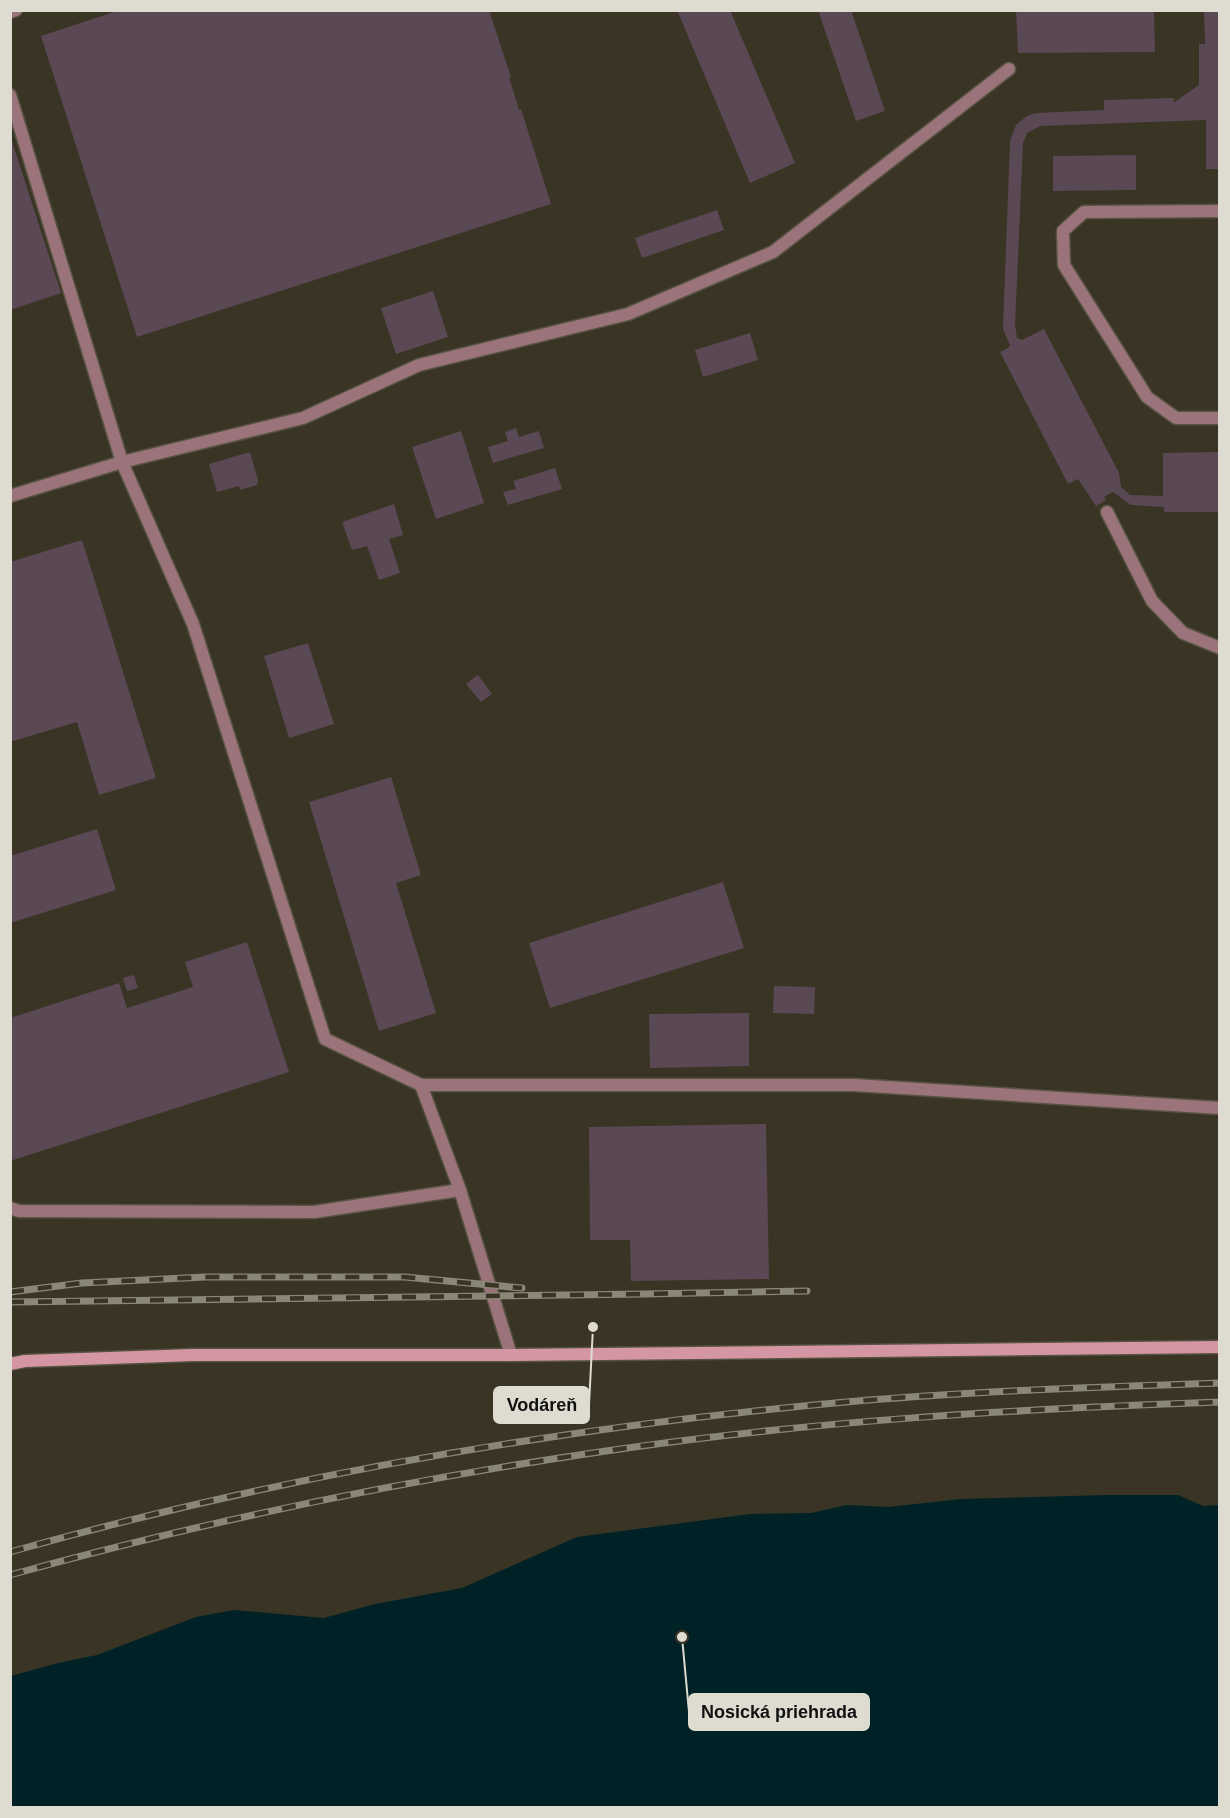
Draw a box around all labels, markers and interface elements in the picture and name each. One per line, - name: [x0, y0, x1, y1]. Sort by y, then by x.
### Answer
- callout: Vodáreň: [494, 1387, 589, 1423]
- text: Vodáreň: [507, 1395, 577, 1415]
- callout: Nosická priehrada: [689, 1694, 869, 1730]
- text: Nosická priehrada: [701, 1702, 858, 1722]

